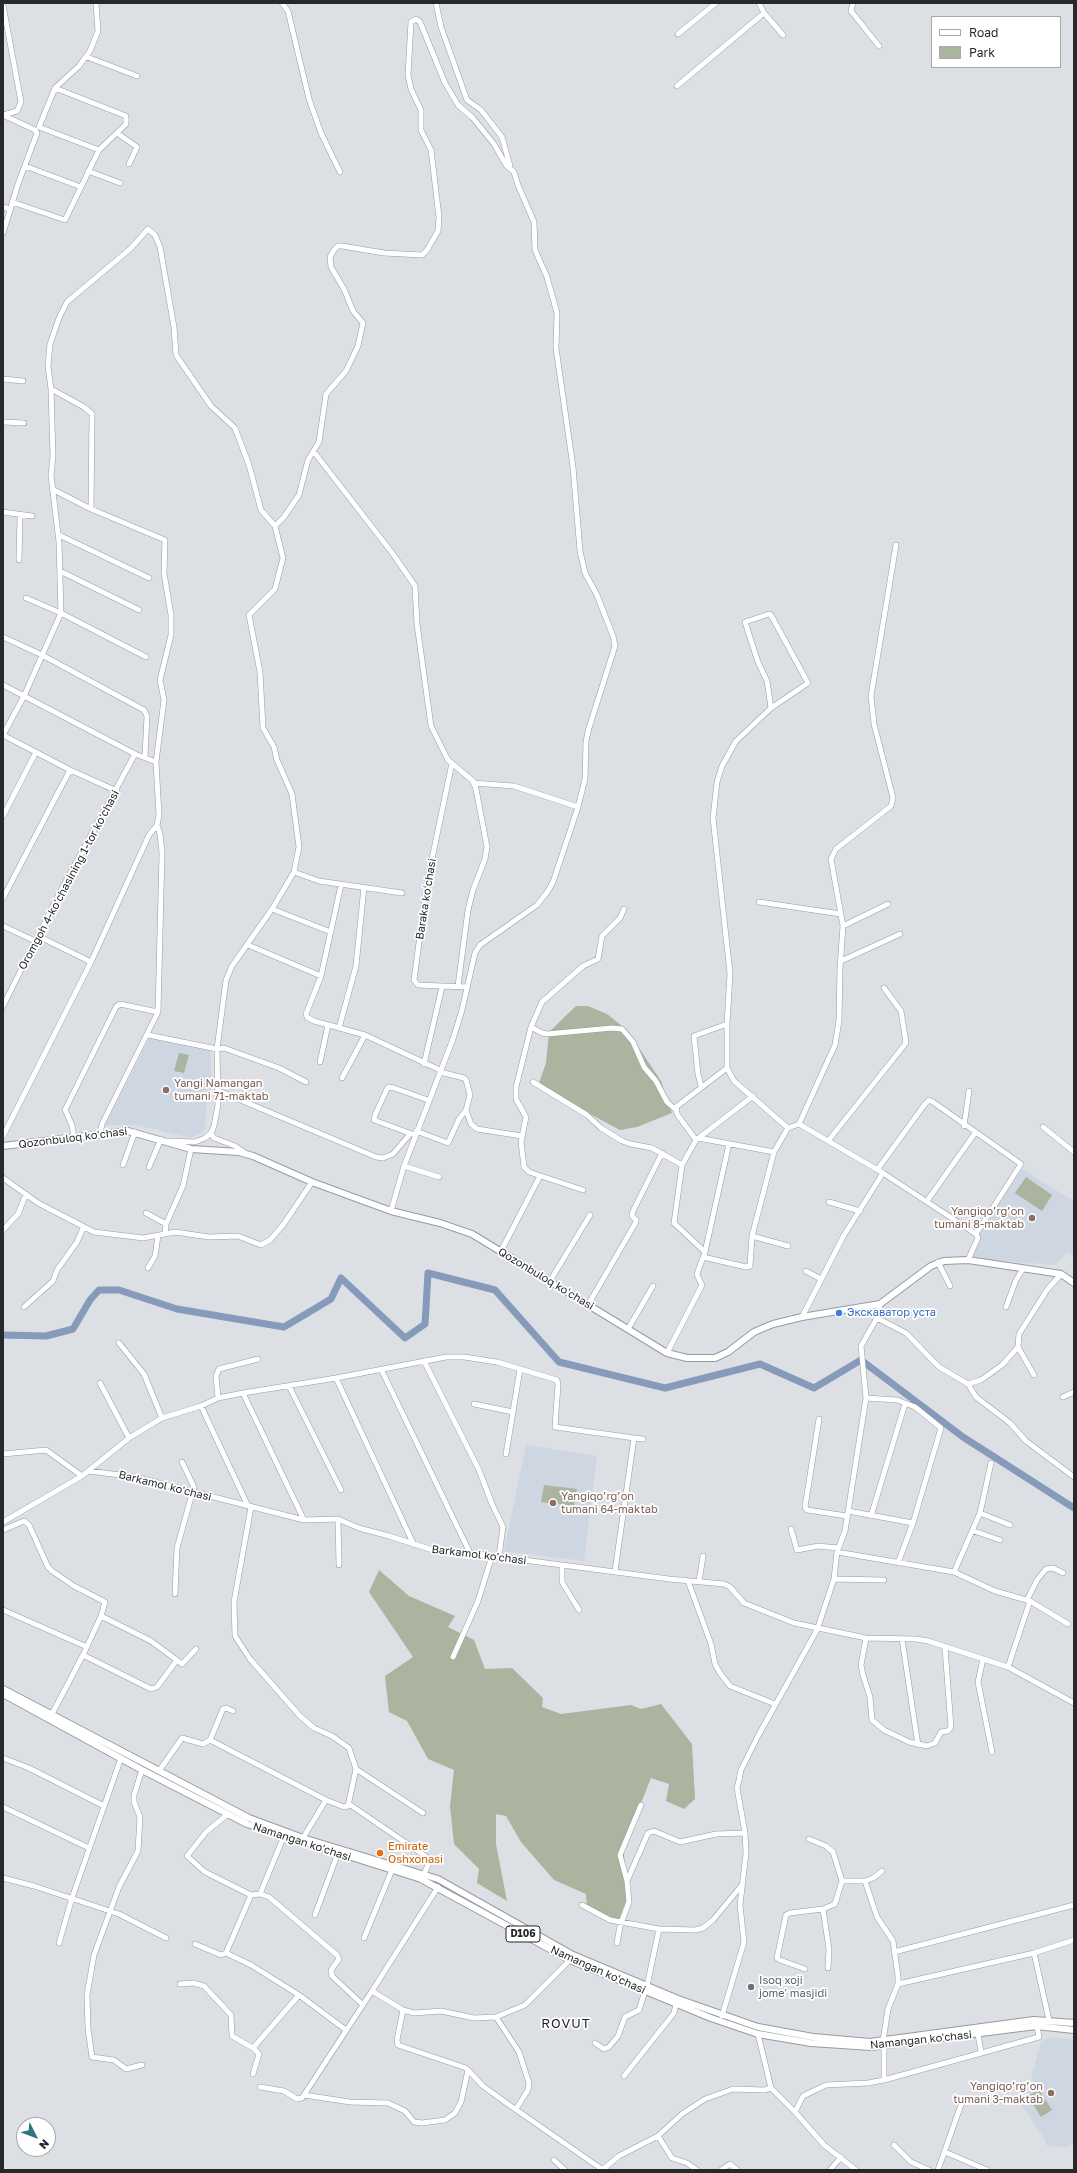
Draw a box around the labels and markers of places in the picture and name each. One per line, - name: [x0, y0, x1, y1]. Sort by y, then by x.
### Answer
- place label: Yangi Namangan tumani 71-maktab: [174, 1077, 269, 1103]
- marker: Yangi Namangan tumani 71-maktab: [161, 1085, 171, 1095]
- place label: Yangiqo’rg’on tumani 8-maktab: [934, 1205, 1024, 1231]
- marker: Yangiqo’rg’on tumani 8-maktab: [1027, 1213, 1037, 1223]
- place label: Экскаватор уста: [847, 1306, 936, 1320]
- marker: Экскаватор уста: [834, 1308, 844, 1318]
- place label: Yangiqo’rg’on tumani 64-maktab: [561, 1490, 658, 1516]
- marker: Yangiqo’rg’on tumani 64-maktab: [548, 1498, 558, 1508]
- place label: Emirate Oshxonasi: [388, 1840, 443, 1866]
- marker: Emirate Oshxonasi: [375, 1848, 385, 1858]
- place label: Isoq xoji jome' masjidi: [759, 1974, 827, 2000]
- marker: Isoq xoji jome' masjidi: [746, 1982, 756, 1992]
- place label: Yangiqo’rg’on tumani 3-maktab: [953, 2080, 1043, 2106]
- marker: Yangiqo’rg’on tumani 3-maktab: [1046, 2088, 1056, 2098]

